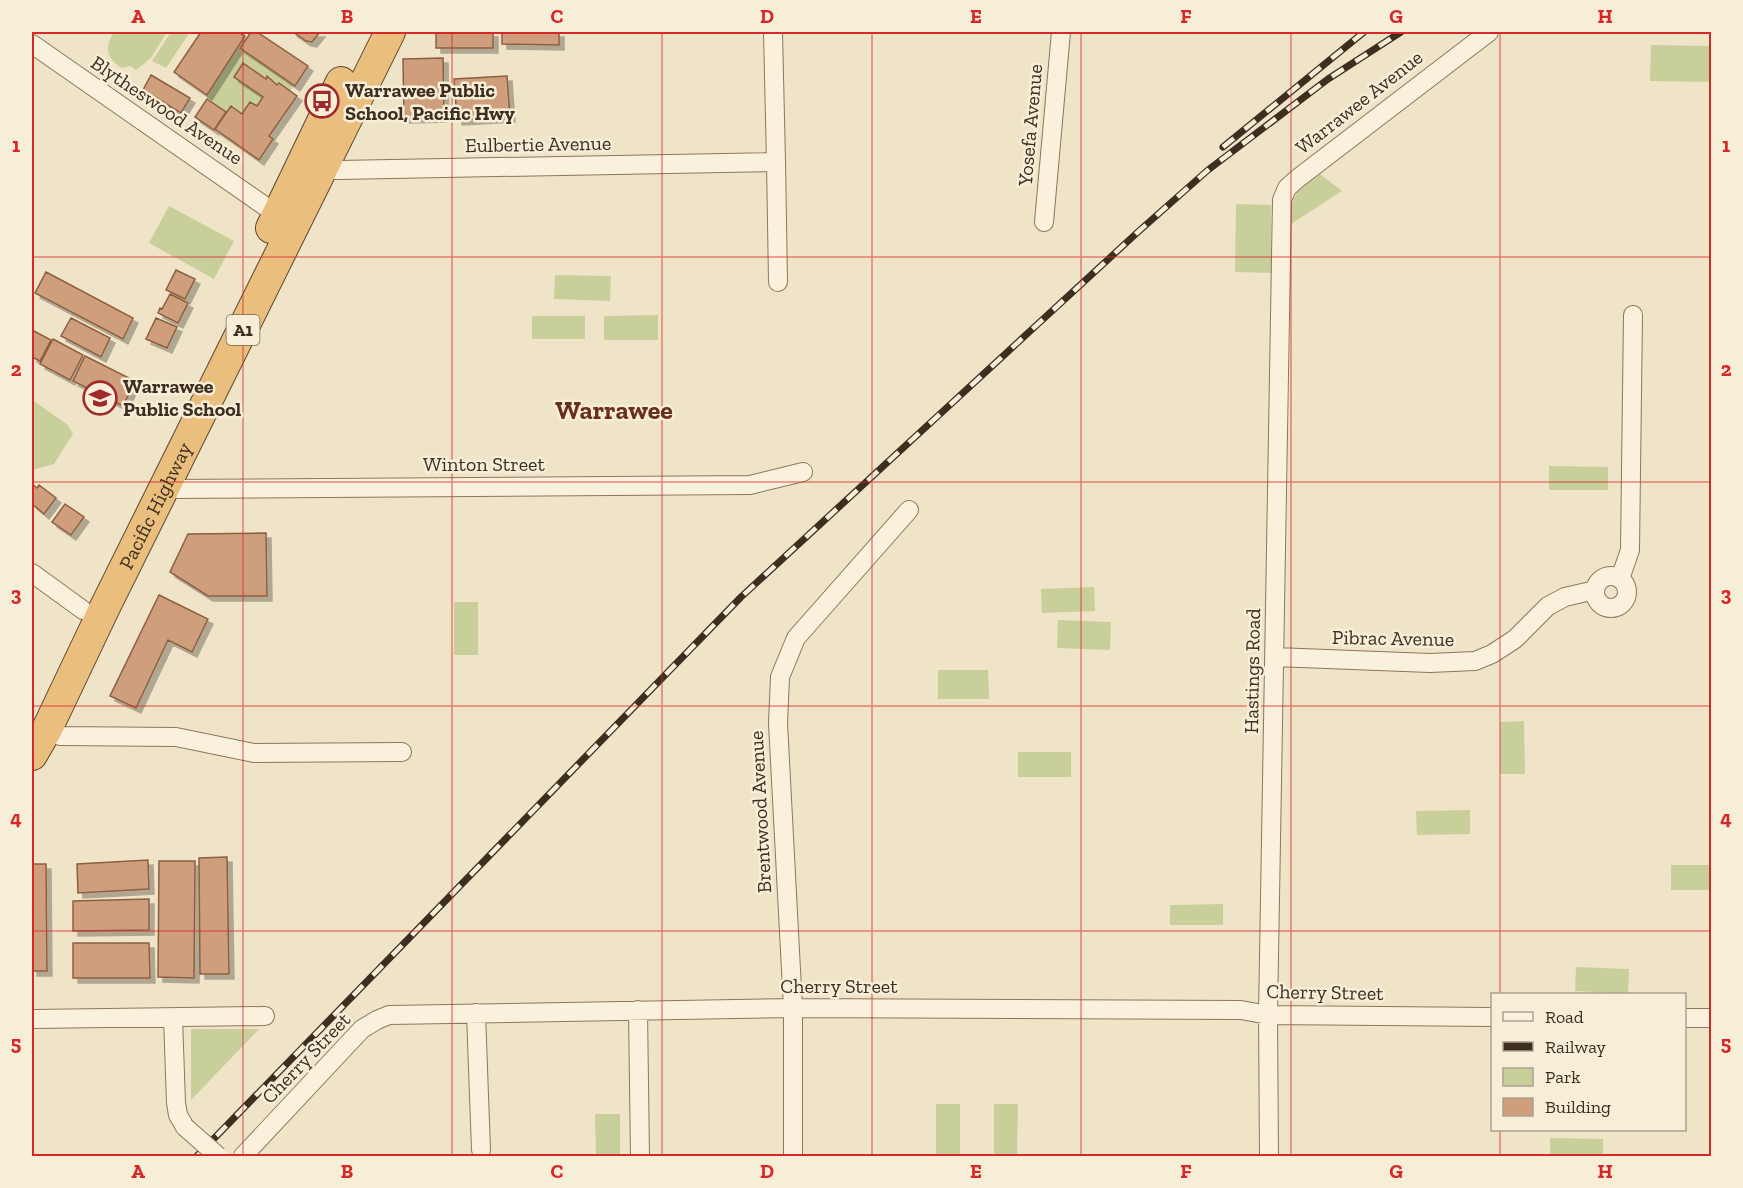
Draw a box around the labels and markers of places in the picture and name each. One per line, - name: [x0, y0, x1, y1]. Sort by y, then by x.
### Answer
- place label: Warrawee Public School, Pacific Hwy: [345, 78, 515, 125]
- bus stop icon: Warrawee Public School, Pacific Hwy: [304, 83, 340, 119]
- place label: Warrawee Public School: [123, 374, 242, 421]
- school or university icon: Warrawee Public School: [82, 380, 118, 416]

